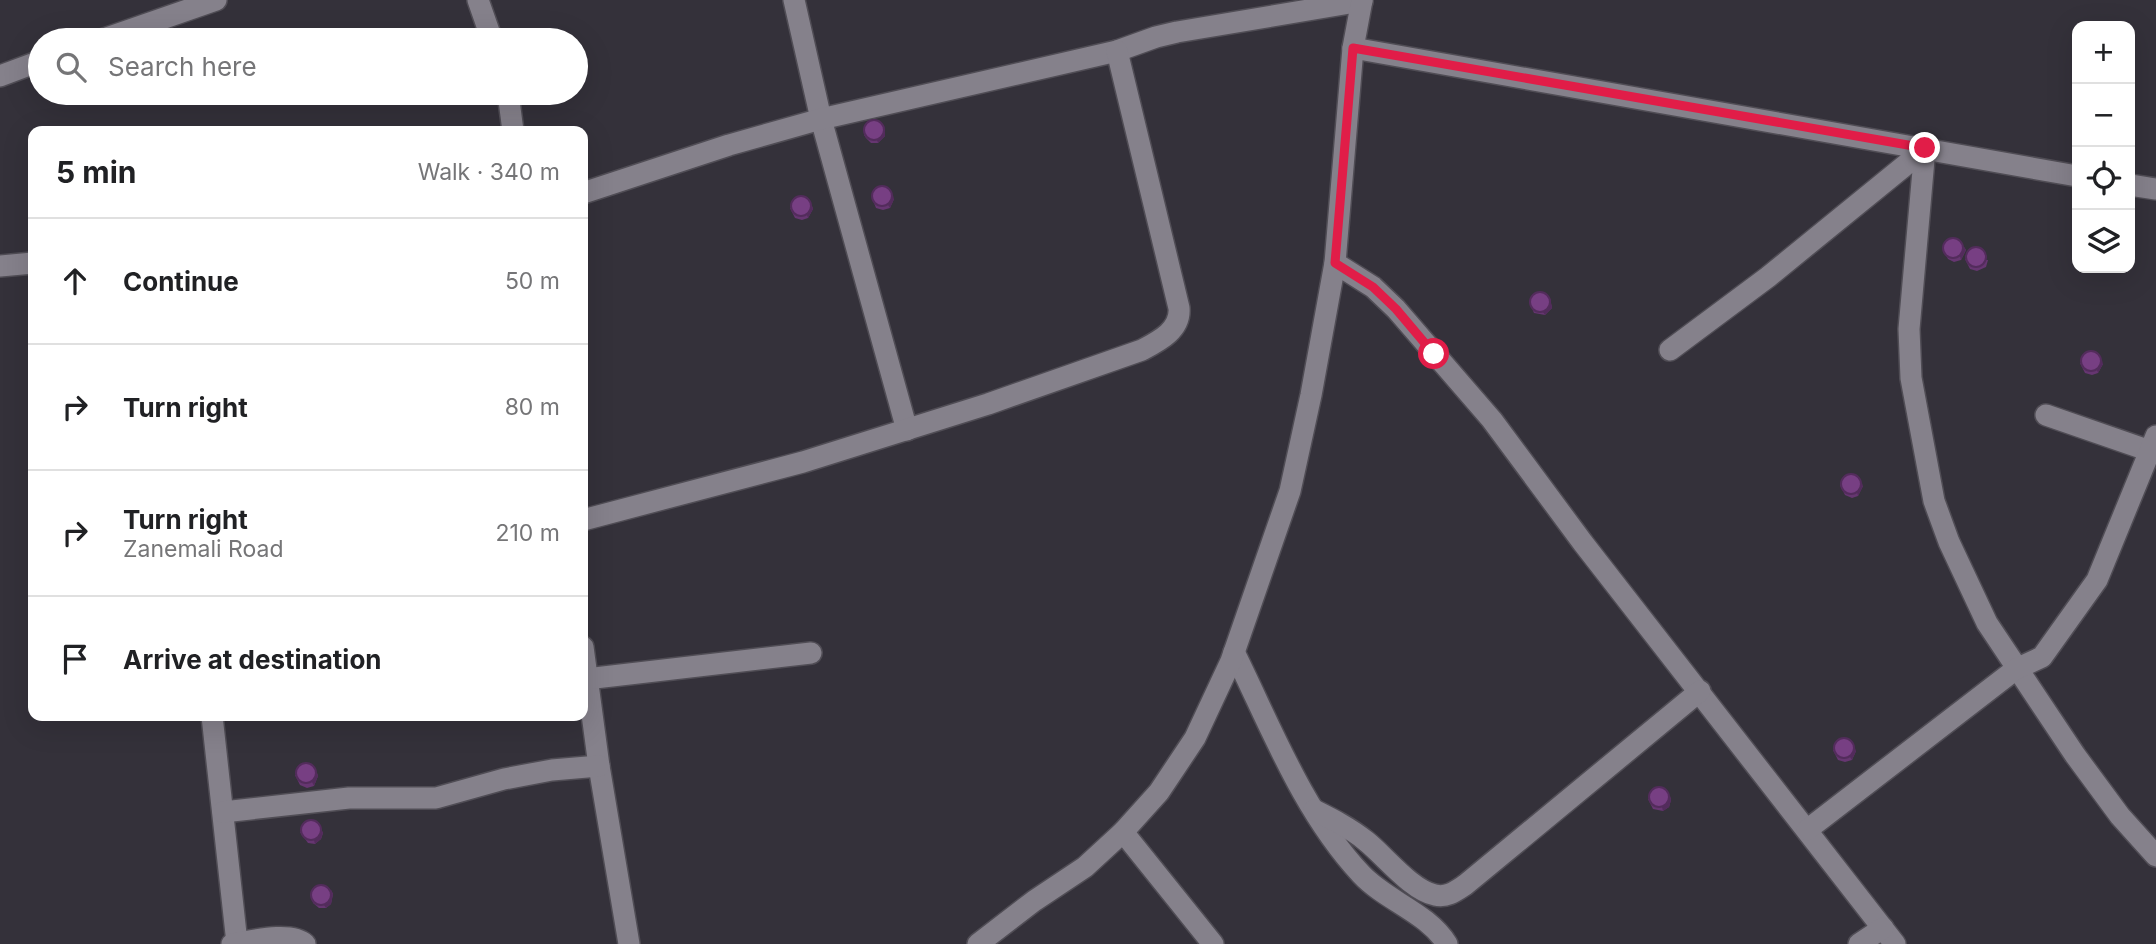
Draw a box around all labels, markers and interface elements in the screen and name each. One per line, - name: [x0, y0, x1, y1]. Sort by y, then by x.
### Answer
- map controls: [2072, 21, 2135, 273]
- button: +: [2072, 21, 2135, 84]
- search box: [28, 28, 588, 105]
- icon: search: [52, 48, 90, 86]
- text: Search here: [108, 51, 257, 82]
- button: −: [2072, 84, 2135, 147]
- route end: [1909, 132, 1940, 163]
- button: locate: [2072, 147, 2135, 210]
- text: 5 min: [56, 154, 136, 190]
- text: Walk · 340 m: [418, 158, 560, 186]
- button: layers: [2072, 210, 2135, 273]
- icon: ahead: [56, 262, 94, 300]
- text: Continue: [123, 266, 239, 297]
- text: 50 m: [505, 267, 560, 295]
- route start: [1418, 338, 1449, 369]
- icon: right: [56, 388, 94, 426]
- text: Turn right: [123, 392, 248, 423]
- text: 80 m: [505, 393, 560, 421]
- text: Turn right: [123, 504, 248, 535]
- icon: right: [56, 514, 94, 552]
- text: 210 m: [495, 519, 560, 547]
- text: Zanemali Road: [123, 535, 284, 563]
- icon: arrive: [56, 640, 94, 678]
- text: Arrive at destination: [123, 644, 382, 675]

